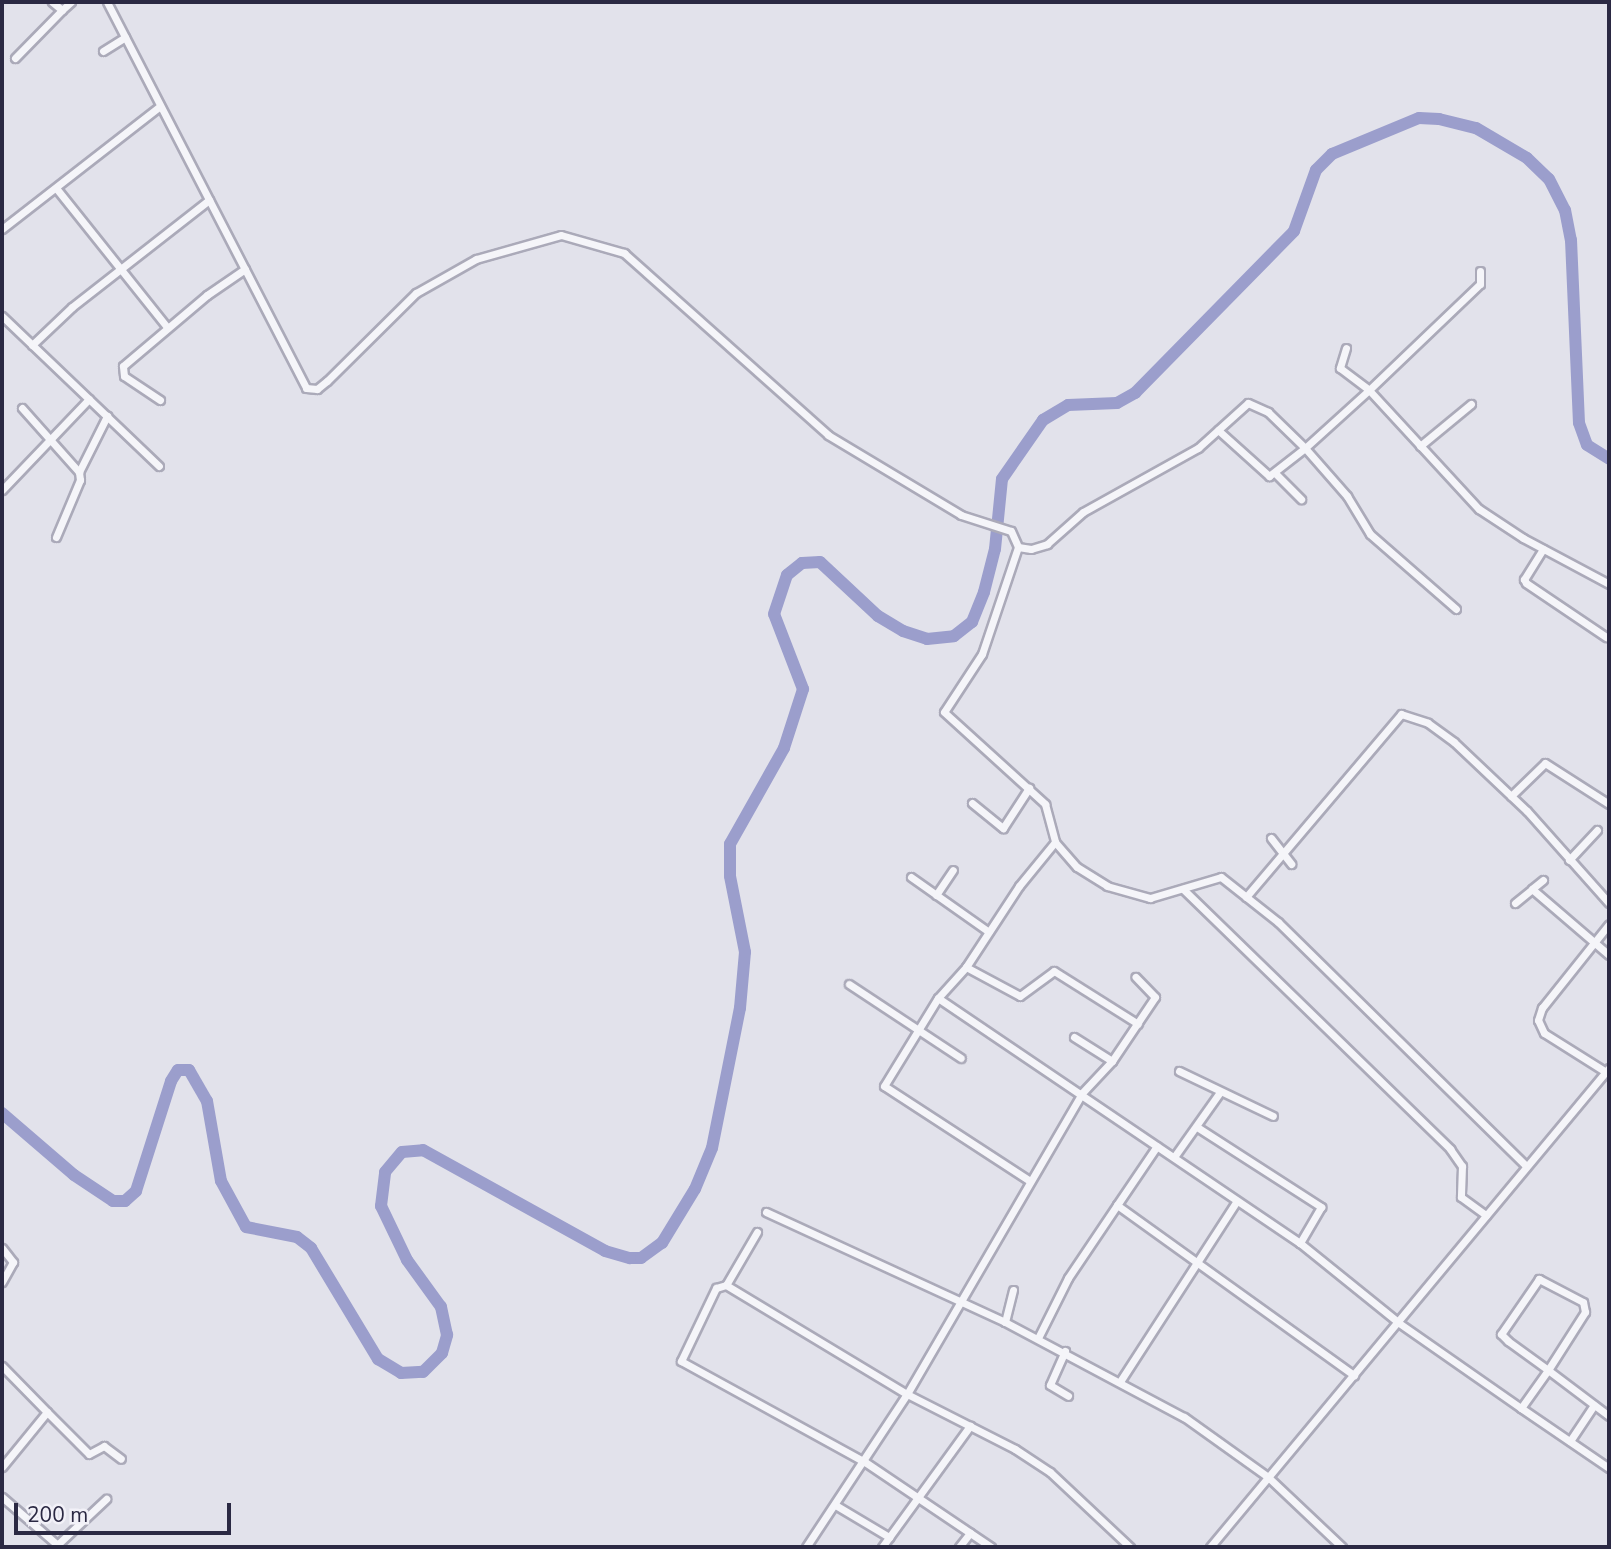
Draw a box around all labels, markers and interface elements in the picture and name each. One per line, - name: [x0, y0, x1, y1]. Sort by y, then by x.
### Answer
- scale bar: [18, 1490, 234, 1534]
- text: 200 m: [27, 1501, 88, 1529]

